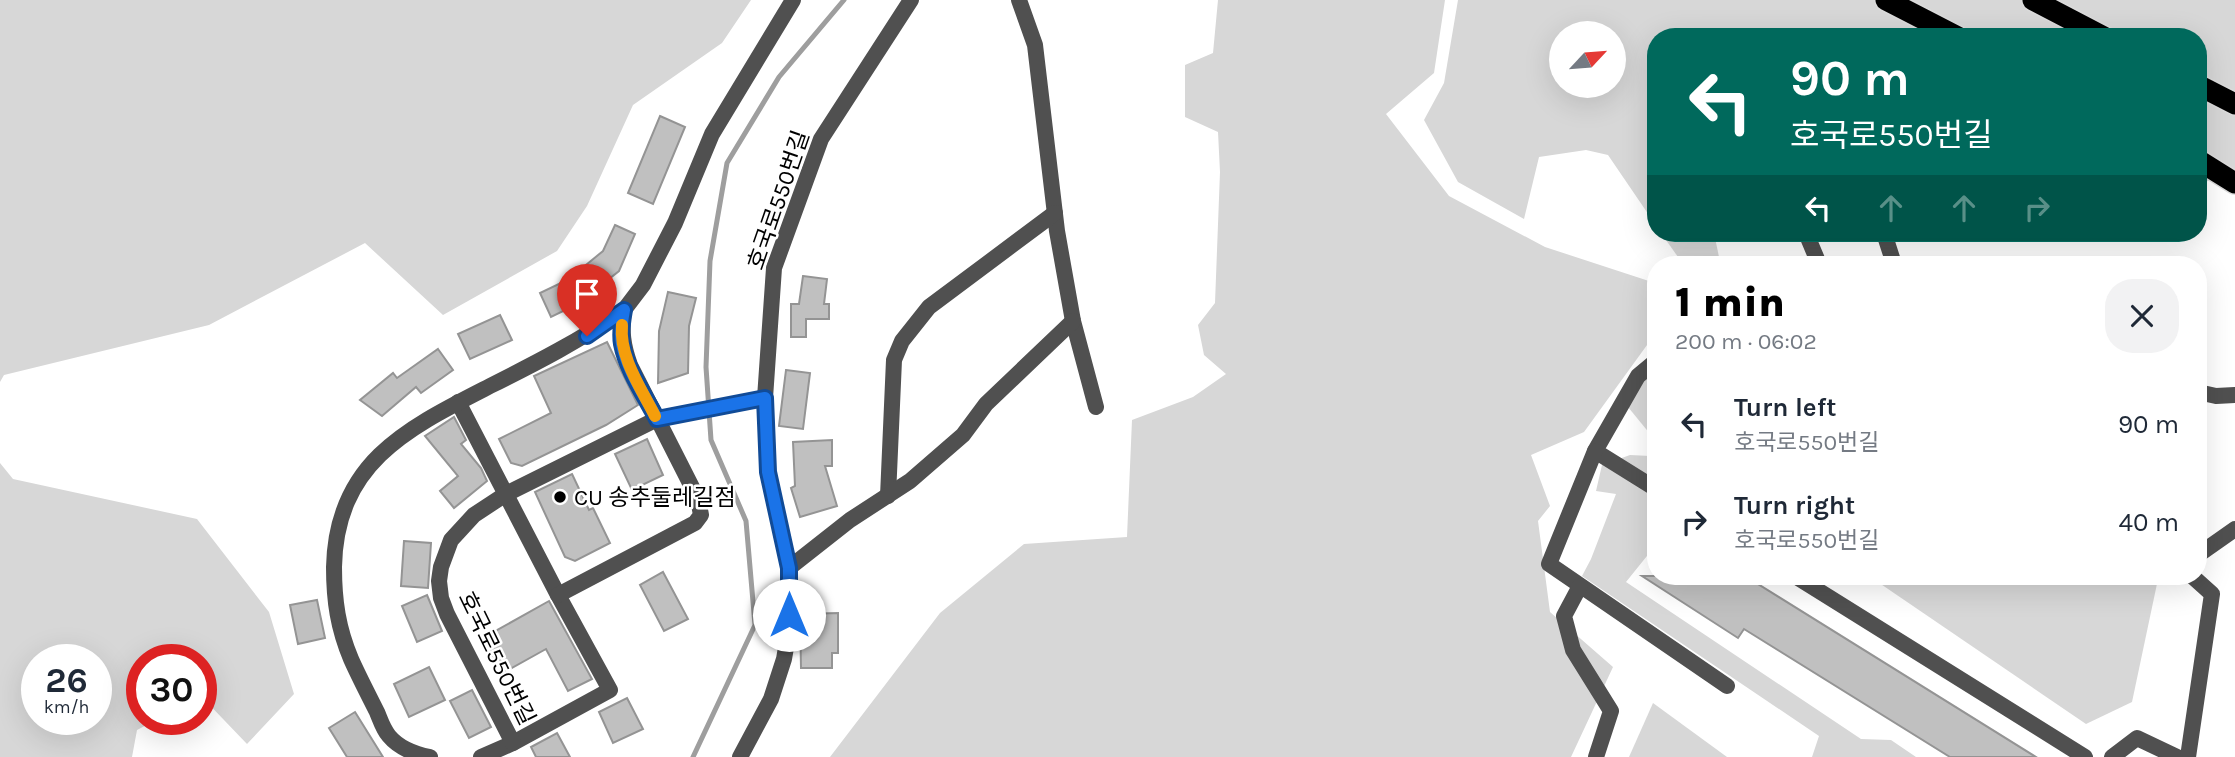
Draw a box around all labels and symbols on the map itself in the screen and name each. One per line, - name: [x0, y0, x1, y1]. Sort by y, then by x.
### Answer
- north arrow: [1549, 21, 1626, 98]
- street label: 호국로550번길: [742, 127, 815, 273]
- pin: [557, 264, 617, 336]
- place label: CU 송추둘레길점: [574, 484, 736, 511]
- marker: CU 송추둘레길점: [552, 489, 568, 505]
- position arrow: [752, 578, 826, 652]
- street label: 호국로550번길: [453, 587, 541, 729]
- speed limit sign: 30: [126, 644, 217, 735]

